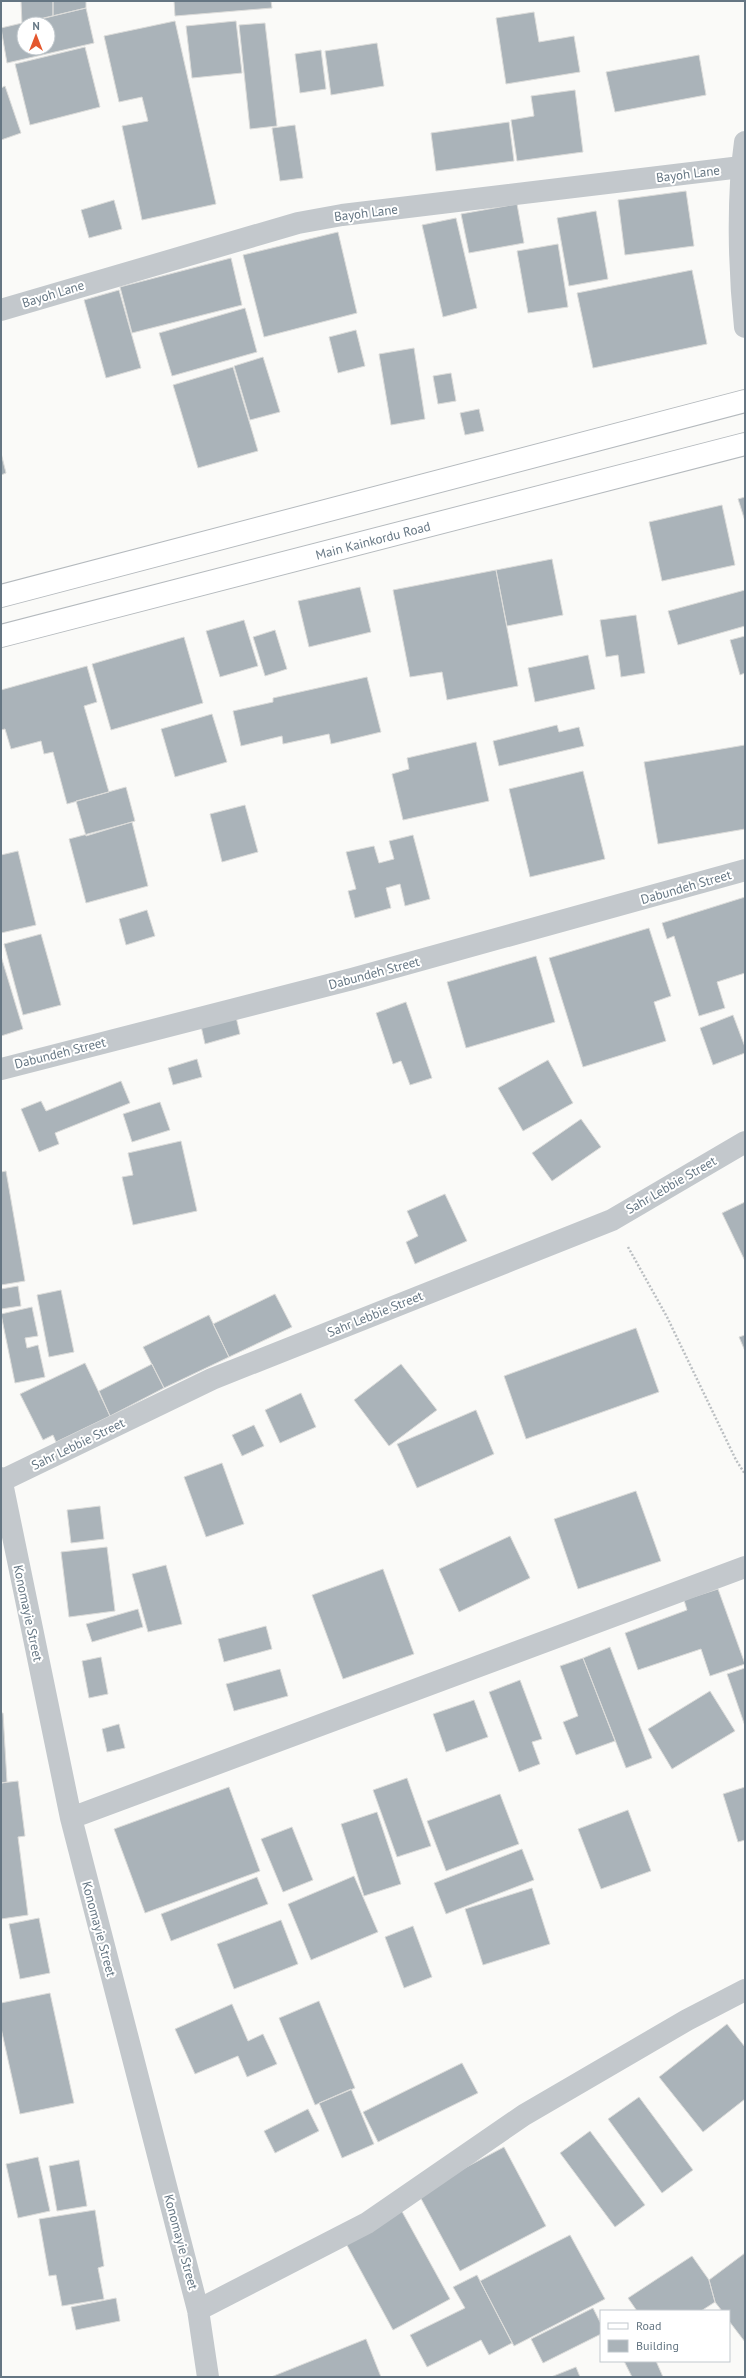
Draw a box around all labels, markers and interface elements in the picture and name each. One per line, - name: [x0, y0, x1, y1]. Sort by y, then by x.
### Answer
- north arrow: [16, 16, 56, 56]
- text: N: [32, 19, 40, 33]
- street label: Bayoh Lane: [655, 162, 721, 186]
- street label: Bayoh Lane: [333, 201, 399, 225]
- street label: Bayoh Lane: [20, 276, 86, 312]
- street label: Main Kainkordu Road: [314, 517, 432, 563]
- street label: Dabundeh Street: [639, 866, 734, 908]
- street label: Dabundeh Street: [327, 953, 422, 993]
- street label: Dabundeh Street: [13, 1033, 108, 1073]
- street label: Sahr Lebbie Street: [623, 1152, 720, 1218]
- street label: Sahr Lebbie Street: [325, 1287, 426, 1341]
- street label: Sahr Lebbie Street: [29, 1414, 128, 1474]
- street label: Konomayie Street: [9, 1563, 47, 1663]
- street label: Konomayie Street: [78, 1879, 120, 1979]
- street label: Konomayie Street: [160, 2192, 202, 2292]
- legend: [600, 2310, 730, 2362]
- text: Road: [636, 2318, 661, 2333]
- text: Building: [636, 2338, 679, 2353]

